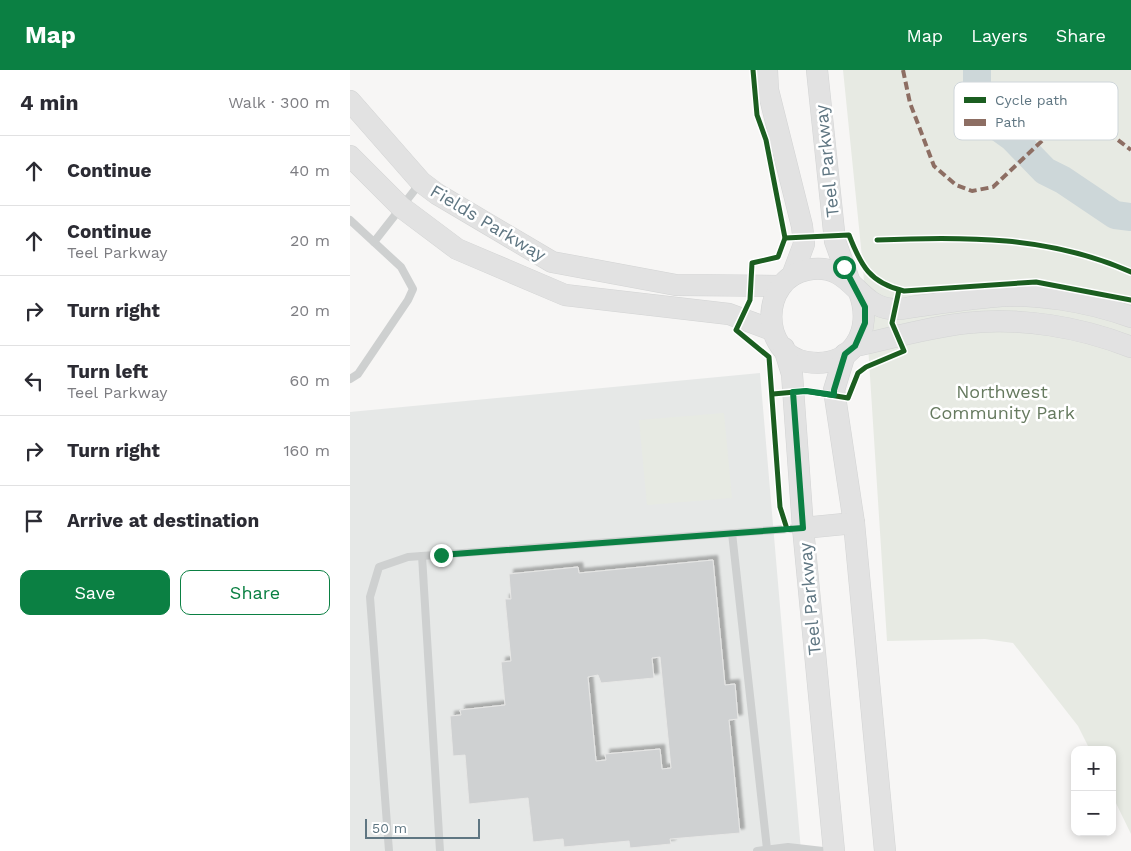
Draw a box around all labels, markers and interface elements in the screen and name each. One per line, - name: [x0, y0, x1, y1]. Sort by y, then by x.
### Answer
- text: Map: [25, 21, 76, 49]
- text: Map: [906, 25, 943, 46]
- text: Layers: [971, 25, 1028, 46]
- text: Share: [1056, 25, 1106, 46]
- legend: [954, 82, 1118, 140]
- text: 4 min: [20, 90, 78, 115]
- text: Cycle path: [995, 92, 1068, 108]
- text: Walk · 300 m: [228, 93, 330, 112]
- street label: Teel Parkway: [810, 103, 843, 218]
- text: Path: [995, 114, 1026, 130]
- icon: ahead: [20, 157, 48, 185]
- text: Continue: [67, 159, 151, 182]
- text: 40 m: [290, 161, 330, 180]
- street label: Fields Parkway: [427, 180, 550, 266]
- text: Continue: [67, 220, 151, 243]
- icon: ahead: [20, 227, 48, 255]
- text: 20 m: [290, 231, 330, 250]
- text: Teel Parkway: [67, 243, 168, 262]
- route start: [833, 256, 856, 279]
- icon: right: [20, 297, 48, 325]
- text: Turn right: [67, 299, 160, 322]
- text: 20 m: [290, 301, 330, 320]
- text: Turn left: [67, 360, 148, 383]
- icon: left: [20, 367, 48, 395]
- text: 60 m: [290, 371, 330, 390]
- park label: Northwest Community Park: [929, 381, 1075, 423]
- text: Teel Parkway: [67, 383, 168, 402]
- icon: right: [20, 437, 48, 465]
- text: Turn right: [67, 439, 160, 462]
- text: 160 m: [283, 441, 330, 460]
- icon: arrive: [20, 507, 48, 535]
- text: Arrive at destination: [67, 509, 259, 532]
- street label: Teel Parkway: [794, 541, 825, 656]
- route end: [430, 544, 453, 567]
- button: Save: [20, 570, 170, 615]
- button: Share: [180, 570, 330, 615]
- map controls: [1071, 746, 1116, 836]
- button: +: [1071, 746, 1116, 791]
- button: −: [1071, 791, 1116, 836]
- scale bar: [365, 816, 480, 839]
- text: 50 m: [372, 820, 407, 836]

